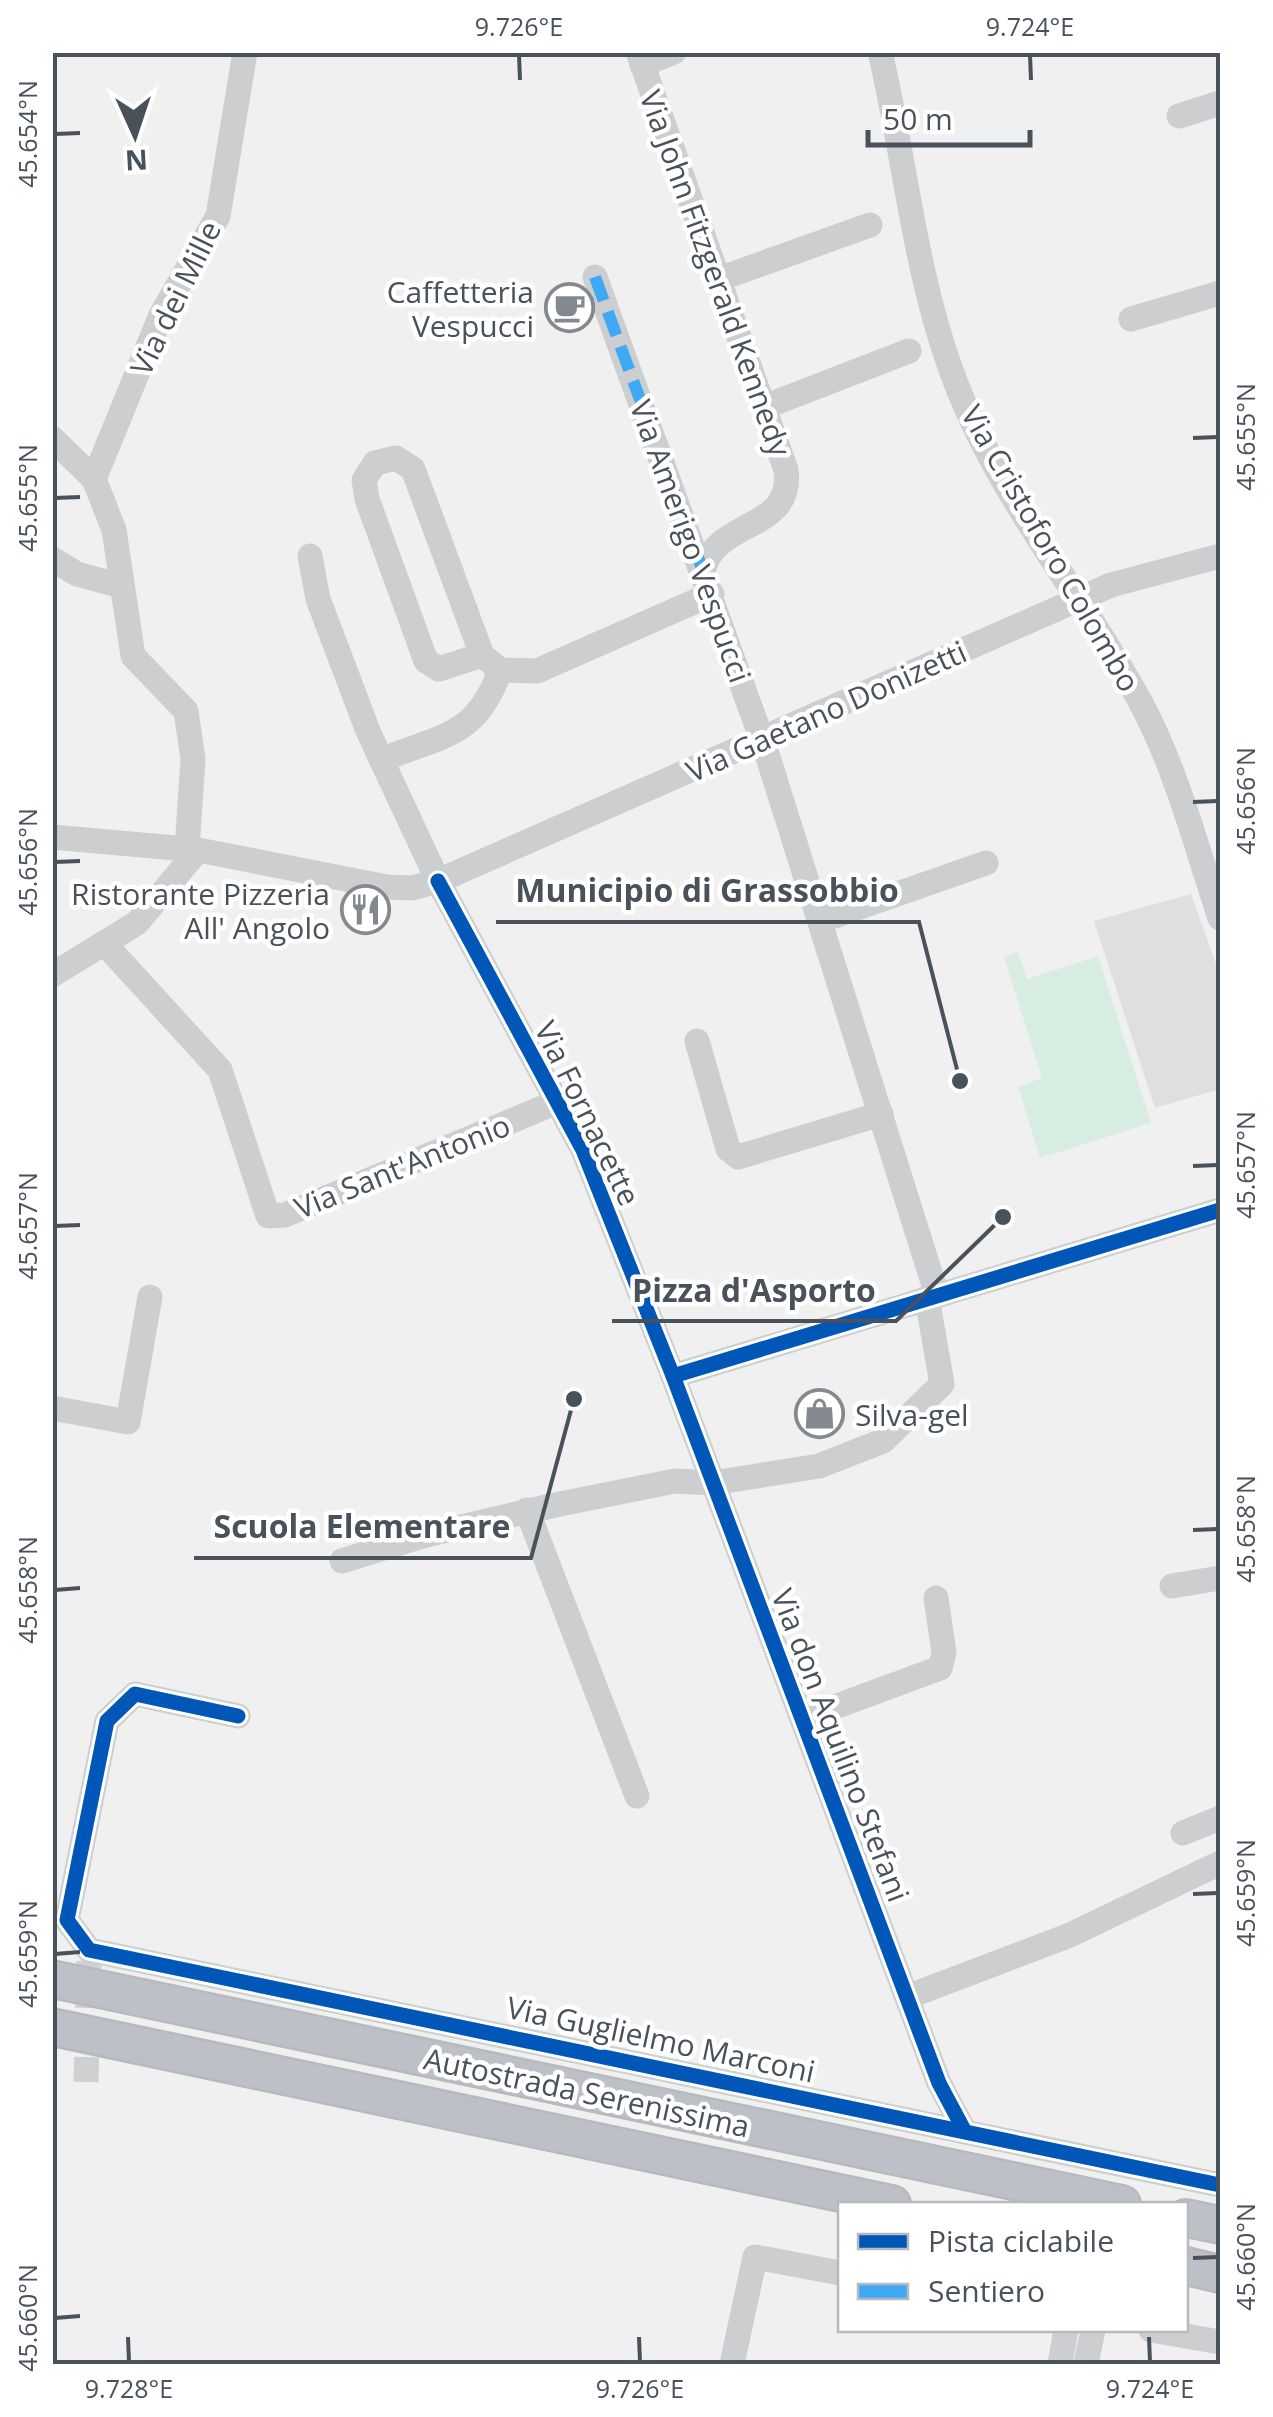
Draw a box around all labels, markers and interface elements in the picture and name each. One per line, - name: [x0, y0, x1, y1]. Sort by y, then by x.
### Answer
- text: 9.726°E: [475, 9, 563, 43]
- text: 9.724°E: [986, 9, 1074, 43]
- text: 45.654°N: [10, 80, 44, 188]
- street label: Via John Fitzgerald Kennedy: [631, 84, 802, 462]
- north arrow: [85, 85, 185, 185]
- scale bar: [868, 85, 1030, 147]
- text: 50 m: [883, 98, 953, 139]
- text: N: [124, 141, 149, 181]
- street label: Via dei Mille: [120, 214, 230, 382]
- place label: Caffetteria Vespucci: [387, 271, 534, 346]
- cafe icon: Caffetteria Vespucci: [543, 282, 595, 334]
- text: 45.655°N: [1228, 383, 1262, 491]
- street label: Via Amerigo Vespucci: [621, 394, 761, 688]
- street label: Via Cristoforo Colombo: [952, 397, 1150, 699]
- text: 45.655°N: [10, 444, 44, 552]
- street label: Via Gaetano Donizetti: [679, 631, 973, 791]
- text: 45.656°N: [1228, 747, 1262, 855]
- text: 45.656°N: [10, 808, 44, 916]
- callout: Municipio di Grassobbio: [496, 860, 919, 922]
- text: Municipio di Grassobbio: [515, 868, 899, 911]
- place label: Ristorante Pizzeria All' Angolo: [71, 873, 330, 948]
- restaurant icon: Ristorante Pizzeria All' Angolo: [339, 884, 391, 936]
- street label: Via Fornacette: [526, 1014, 650, 1212]
- street label: Via Sant'Antonio: [288, 1104, 516, 1228]
- text: 45.657°N: [1228, 1111, 1262, 1219]
- text: 45.657°N: [10, 1172, 44, 1280]
- callout: Pizza d'Asporto: [612, 1259, 896, 1321]
- text: Pizza d'Asporto: [632, 1268, 876, 1311]
- shop icon: Silva-gel: [794, 1388, 846, 1440]
- place label: Silva-gel: [855, 1394, 969, 1435]
- text: 45.658°N: [1228, 1475, 1262, 1583]
- callout: Scuola Elementare: [194, 1496, 531, 1558]
- text: Scuola Elementare: [214, 1504, 510, 1547]
- text: 45.658°N: [10, 1536, 44, 1644]
- street label: Via don Aquilino Stefani: [762, 1583, 920, 1907]
- text: 45.659°N: [1228, 1839, 1262, 1947]
- text: 45.659°N: [10, 1900, 44, 2008]
- street label: Via Guglielmo Marconi: [503, 1986, 819, 2092]
- street label: Autostrada Serenissima: [420, 2037, 754, 2147]
- legend: [838, 2202, 1188, 2332]
- text: 45.660°N: [1228, 2203, 1262, 2311]
- text: Pista ciclabile: [928, 2220, 1114, 2261]
- text: 45.660°N: [10, 2264, 44, 2372]
- text: Sentiero: [928, 2270, 1045, 2311]
- text: 9.728°E: [85, 2371, 173, 2405]
- text: 9.726°E: [596, 2371, 684, 2405]
- text: 9.724°E: [1106, 2371, 1194, 2405]

